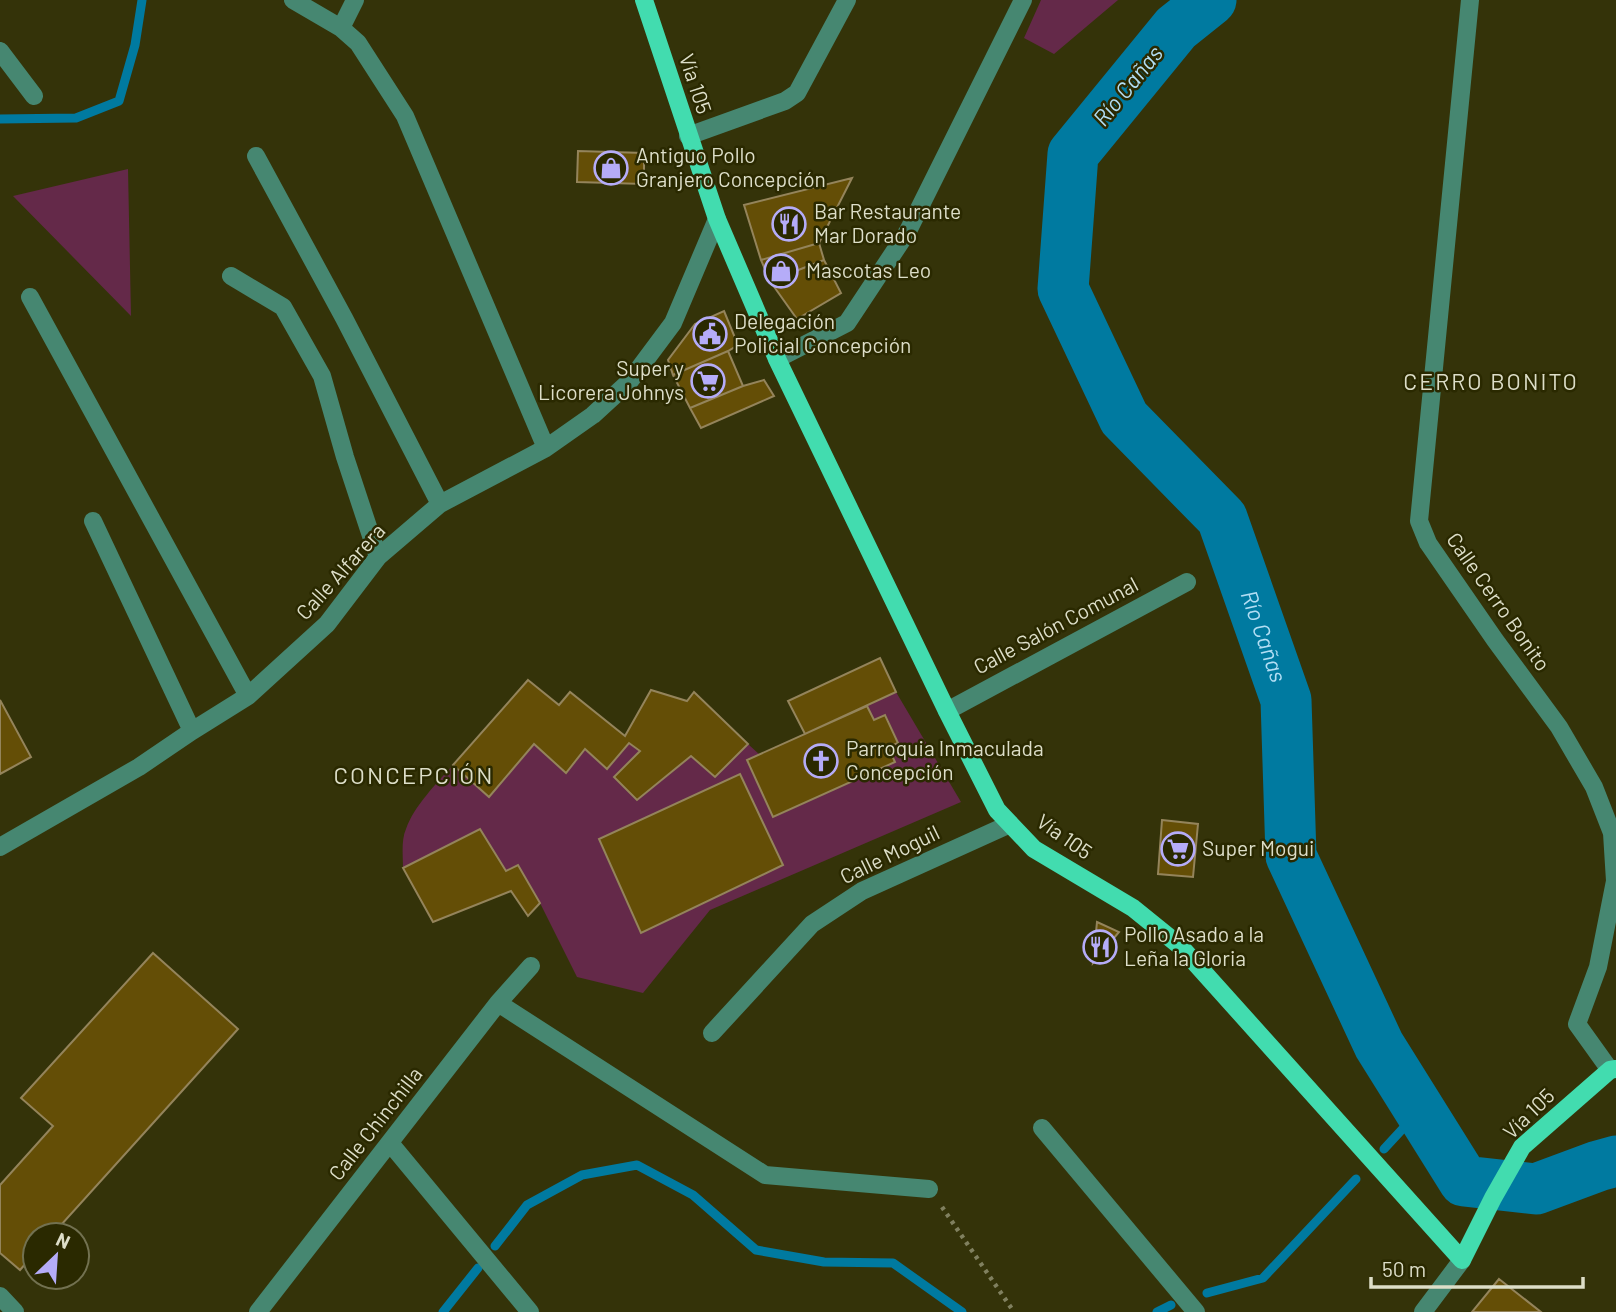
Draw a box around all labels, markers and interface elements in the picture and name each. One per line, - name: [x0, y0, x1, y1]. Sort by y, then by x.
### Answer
- water label: Río Cañas: [1086, 39, 1168, 131]
- street label: Vía 105: [675, 50, 718, 117]
- place label: Antiguo Pollo Granjero Concepción: [636, 142, 826, 191]
- shop icon: Antiguo Pollo Granjero Concepción: [592, 149, 630, 187]
- place label: Bar Restaurante Mar Dorado: [814, 198, 961, 247]
- restaurant icon: Bar Restaurante Mar Dorado: [770, 205, 808, 243]
- shop icon: Mascotas Leo: [762, 252, 800, 290]
- place label: Mascotas Leo: [806, 257, 931, 282]
- place label: Delegación Policial Concepción: [734, 308, 911, 357]
- public building icon: Delegación Policial Concepción: [691, 315, 729, 353]
- place label: Super y Licorera Johnys: [538, 355, 684, 404]
- supermarket icon: Super y Licorera Johnys: [689, 362, 727, 400]
- district label: CERRO BONITO: [1403, 367, 1579, 395]
- street label: Calle Alfarera: [290, 518, 390, 624]
- street label: Calle Cerro Bonito: [1442, 527, 1556, 675]
- street label: Calle Salón Comunal: [969, 571, 1142, 679]
- water label: Río Cañas: [1235, 586, 1294, 686]
- place label: Parroquia Inmaculada Concepción: [846, 735, 1044, 784]
- church icon: Parroquia Inmaculada Concepción: [802, 742, 840, 780]
- district label: CONCEPCIÓN: [334, 760, 494, 789]
- street label: Vía 105: [1032, 808, 1097, 864]
- street label: Calle Moguil: [836, 819, 943, 888]
- supermarket icon: Super Mogui: [1159, 830, 1197, 868]
- place label: Super Mogui: [1202, 835, 1314, 860]
- place label: Pollo Asado a la Leña la Gloria: [1124, 921, 1264, 970]
- restaurant icon: Pollo Asado a la Leña la Gloria: [1081, 928, 1119, 966]
- street label: Calle Chinchilla: [323, 1061, 427, 1185]
- street label: Vía 105: [1497, 1082, 1559, 1143]
- north arrow: [21, 1221, 91, 1291]
- text: N: [53, 1227, 74, 1253]
- scale bar: [1371, 1246, 1583, 1290]
- text: 50 m: [1382, 1256, 1426, 1281]

